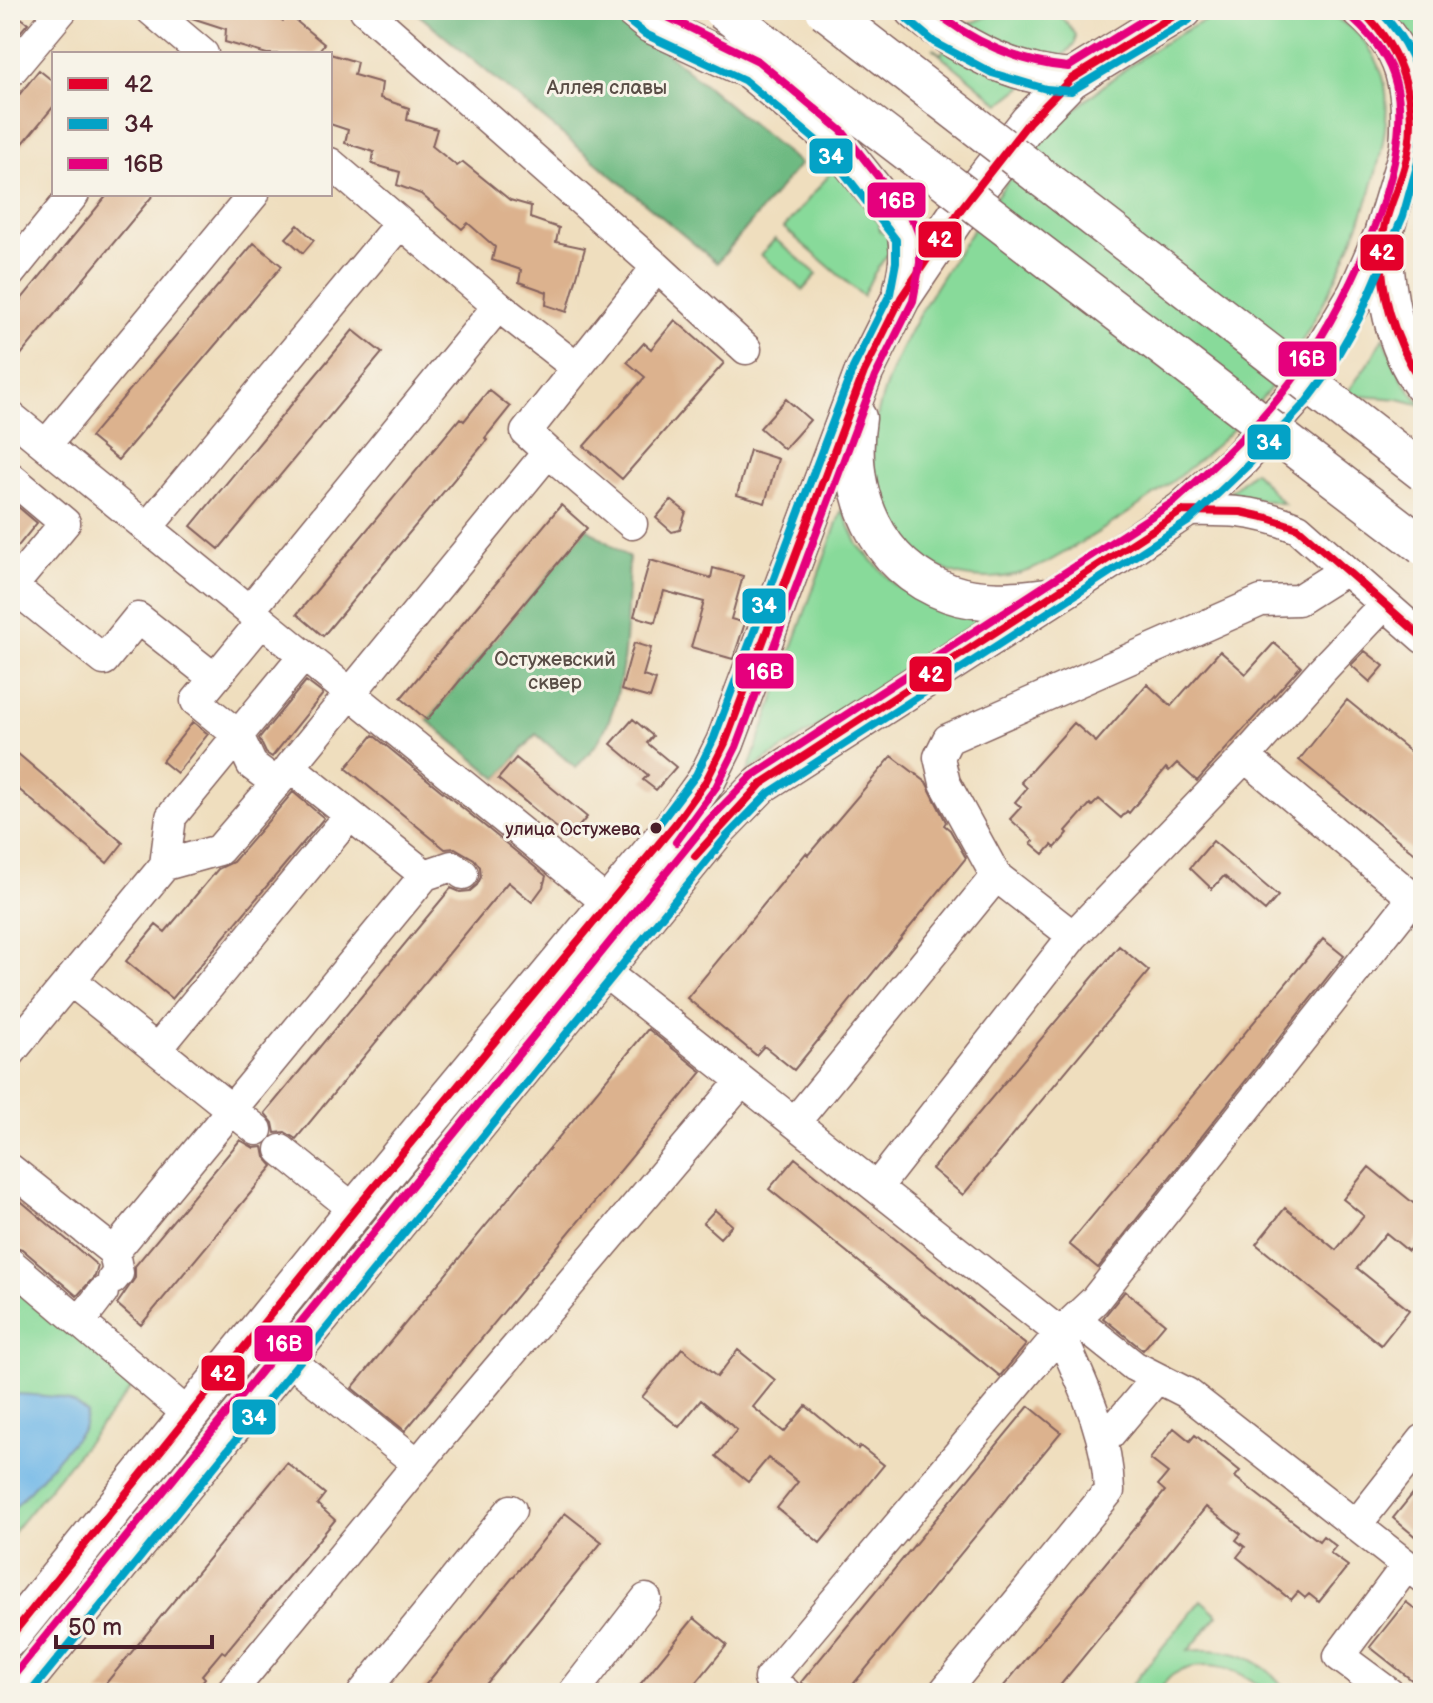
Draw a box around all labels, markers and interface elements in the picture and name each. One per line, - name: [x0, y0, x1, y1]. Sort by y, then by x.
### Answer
- legend: [52, 52, 332, 196]
- text: 42: [124, 70, 153, 99]
- park label: Аллея славы: [546, 76, 667, 100]
- text: 34: [124, 110, 154, 139]
- line badge: 34: [808, 137, 854, 175]
- text: 34: [818, 144, 844, 171]
- text: 16В: [124, 150, 163, 179]
- line badge: 16В: [866, 181, 927, 219]
- text: 16В: [879, 188, 915, 215]
- line badge: 42: [917, 220, 963, 259]
- text: 42: [927, 227, 953, 254]
- line badge: 42: [1359, 233, 1405, 272]
- text: 42: [1369, 240, 1395, 267]
- line badge: 16В: [1277, 340, 1338, 378]
- text: 16В: [1289, 346, 1325, 373]
- line badge: 34: [1246, 423, 1292, 461]
- text: 34: [1256, 430, 1282, 457]
- line badge: 34: [741, 587, 787, 625]
- text: 34: [751, 593, 777, 620]
- park label: Остужевский сквер: [494, 648, 616, 695]
- line badge: 16В: [734, 652, 795, 690]
- line badge: 42: [908, 655, 953, 693]
- text: 16В: [747, 659, 783, 686]
- text: 42: [918, 662, 944, 689]
- place label: улица Остужева: [505, 819, 641, 840]
- marker: улица Остужева: [648, 820, 664, 836]
- line badge: 16В: [253, 1324, 314, 1363]
- text: 16В: [266, 1331, 302, 1358]
- line badge: 42: [200, 1354, 246, 1392]
- text: 42: [210, 1361, 236, 1388]
- line badge: 34: [231, 1398, 277, 1436]
- text: 34: [241, 1405, 267, 1432]
- scale bar: [56, 1599, 212, 1649]
- text: 50 m: [68, 1613, 122, 1642]

